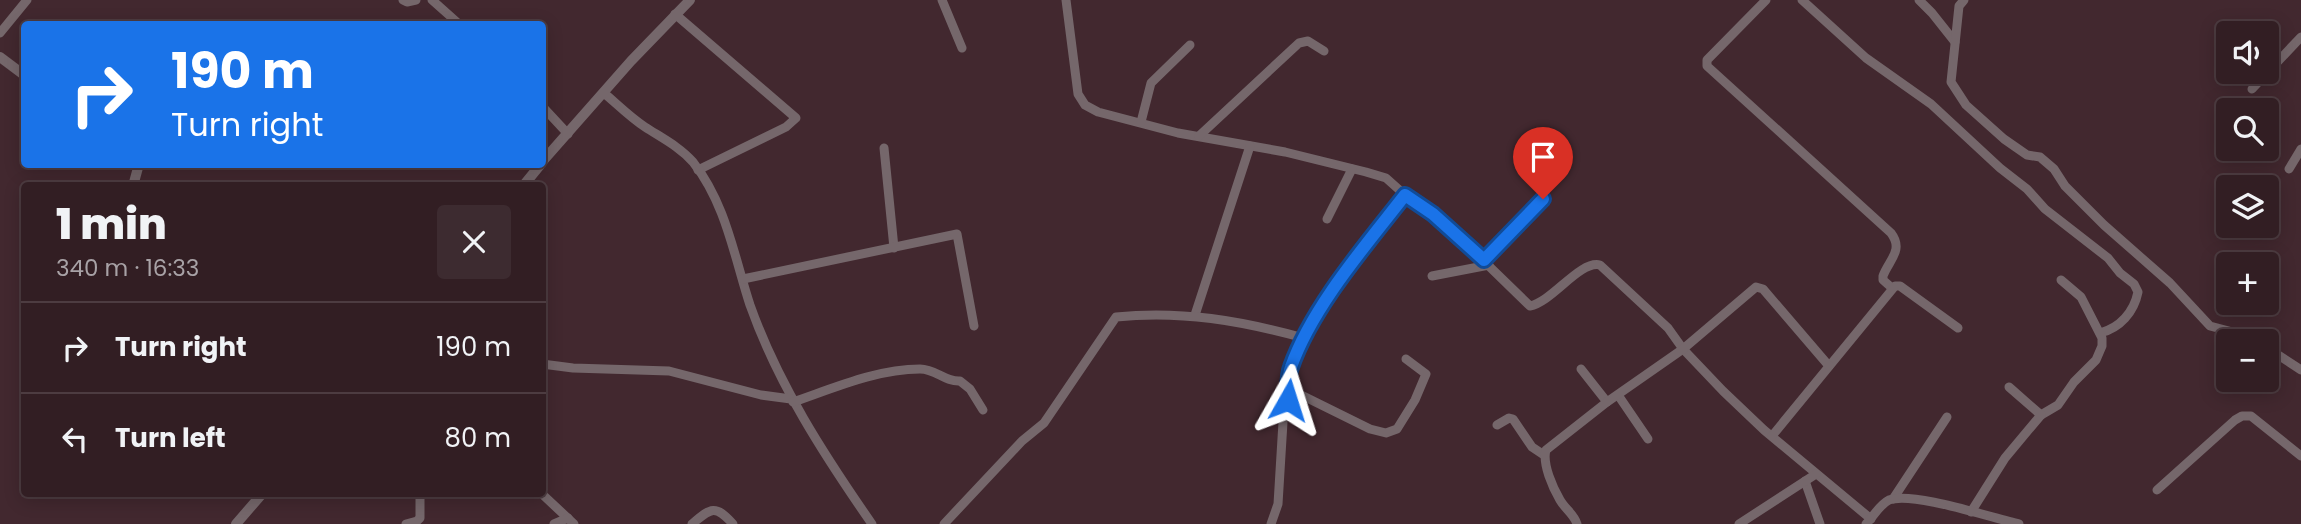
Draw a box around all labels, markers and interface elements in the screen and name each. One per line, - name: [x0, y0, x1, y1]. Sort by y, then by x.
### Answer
- map controls: [2216, 21, 2279, 392]
- button: sound: [2216, 21, 2279, 84]
- text: 190 m: [171, 37, 314, 105]
- icon: right: [56, 49, 147, 140]
- button: search: [2216, 98, 2279, 161]
- text: Turn right: [171, 102, 323, 147]
- pin: [1513, 127, 1573, 199]
- icon: arrive: [1524, 138, 1562, 176]
- button: layers: [2216, 175, 2279, 238]
- text: 1 min: [56, 195, 167, 254]
- button: close: [437, 205, 511, 279]
- text: 340 m · 16:33: [56, 252, 199, 284]
- button: +: [2216, 252, 2279, 315]
- icon: right: [56, 329, 94, 367]
- text: Turn right: [115, 329, 247, 365]
- text: 190 m: [436, 329, 511, 365]
- button: −: [2216, 329, 2279, 392]
- position arrow: [1251, 363, 1325, 437]
- icon: left: [56, 420, 94, 458]
- text: Turn left: [115, 420, 226, 456]
- text: 80 m: [445, 420, 511, 456]

